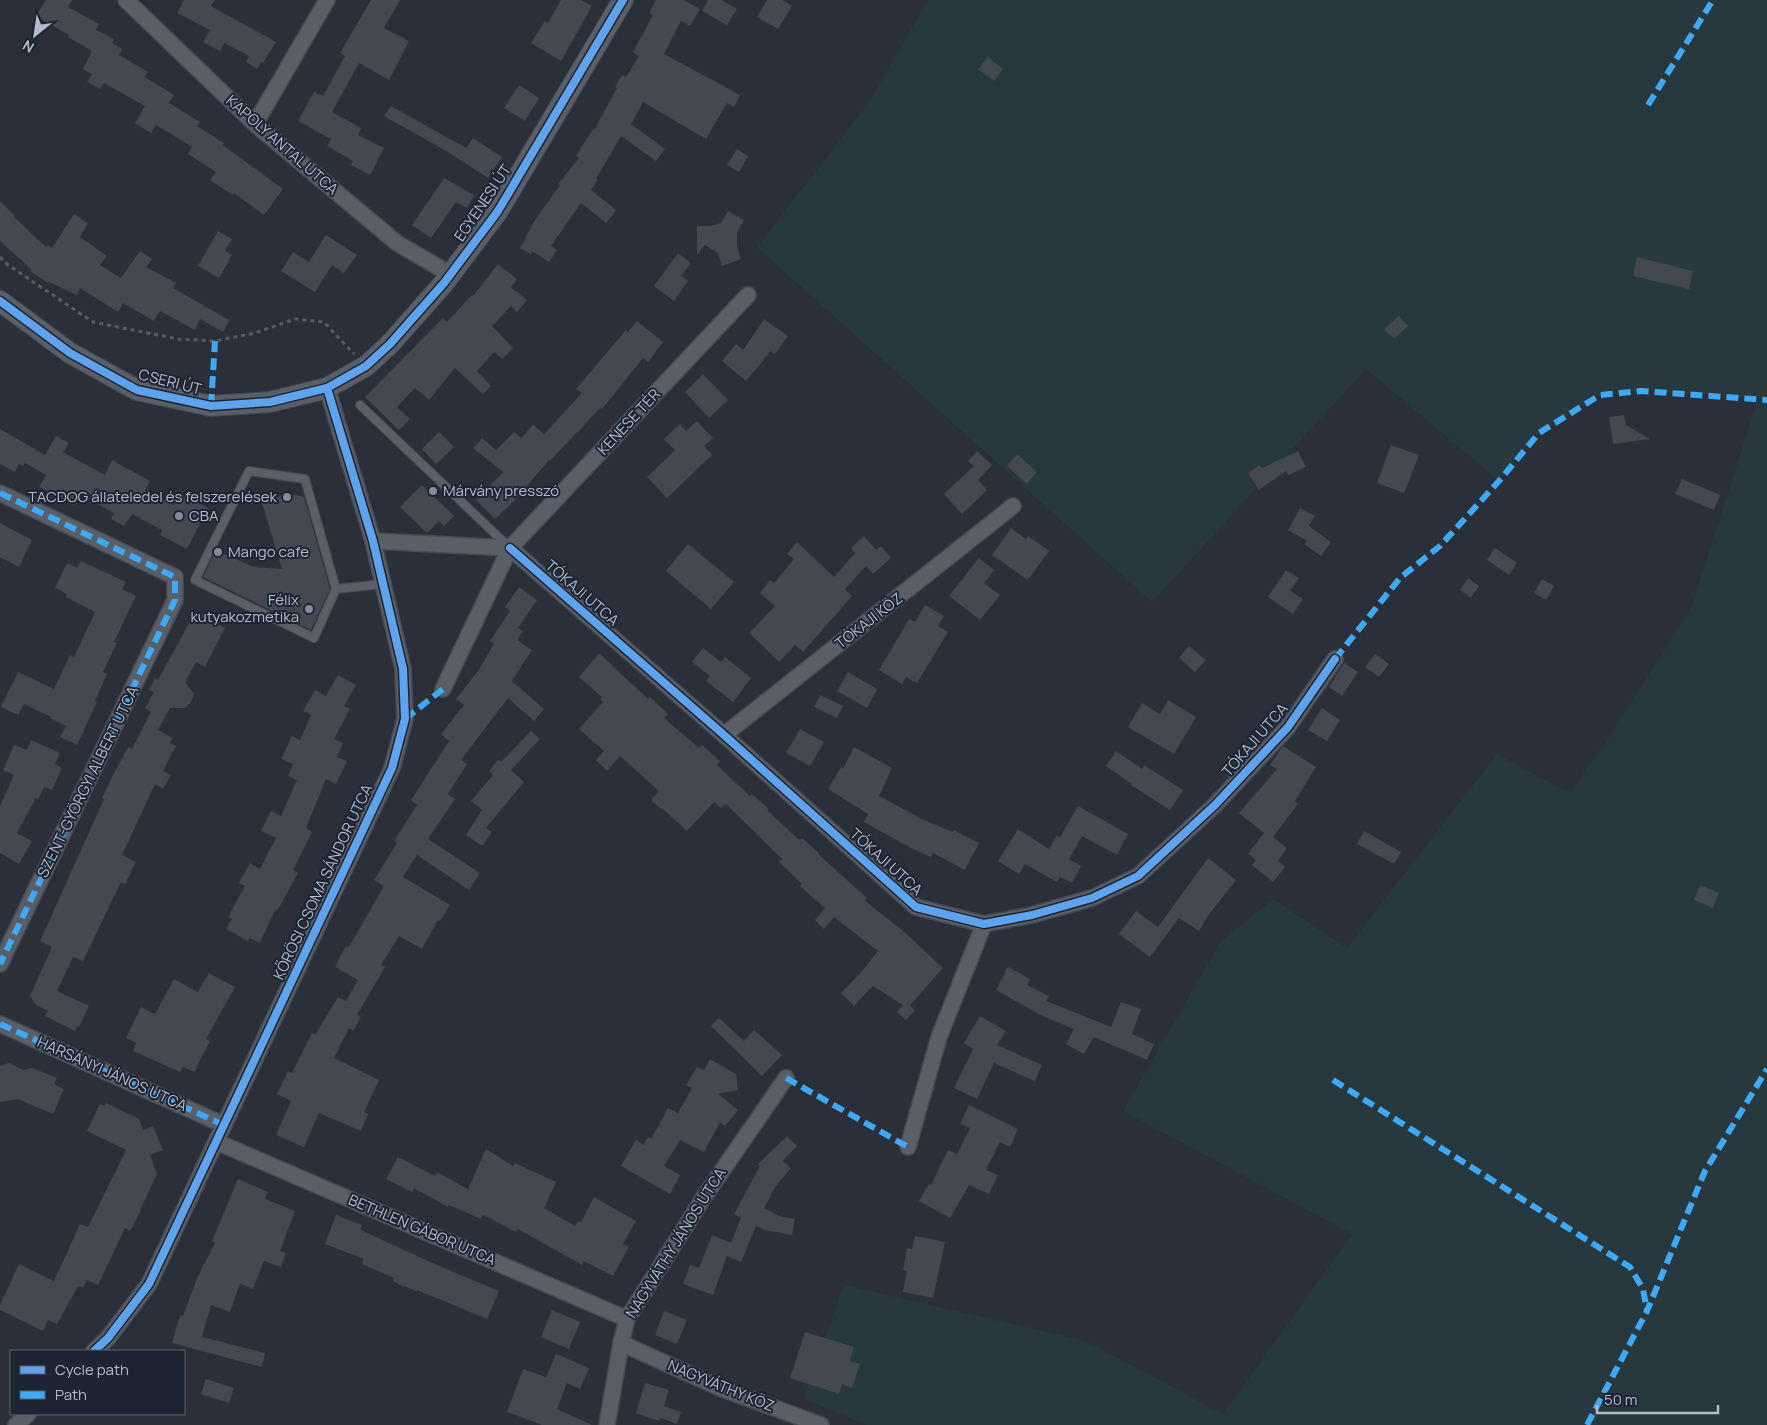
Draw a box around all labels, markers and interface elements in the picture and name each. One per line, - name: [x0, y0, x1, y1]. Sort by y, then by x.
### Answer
- north arrow: [10, 10, 60, 60]
- text: N: [19, 36, 37, 57]
- street label: KAPOLY ANTAL UTCA: [222, 90, 343, 200]
- street label: EGYENESI ÚT: [449, 160, 516, 245]
- street label: CSERI ÚT: [136, 364, 204, 400]
- street label: KENESE TÉR: [592, 384, 665, 459]
- place label: Márvány presszó: [443, 480, 559, 501]
- marker: Márvány presszó: [427, 485, 439, 497]
- place label: TACDOG állateledel és felszerelések: [28, 486, 278, 507]
- marker: TACDOG állateledel és felszerelések: [281, 491, 293, 503]
- place label: CBA: [189, 505, 219, 526]
- marker: CBA: [173, 510, 185, 522]
- place label: Mango cafe: [228, 541, 309, 562]
- marker: Mango cafe: [212, 546, 224, 558]
- street label: TÓKAJI UTCA: [541, 555, 624, 631]
- street label: TÓKAJI KÖZ: [831, 588, 907, 654]
- place label: Félix kutyakozmetika: [190, 589, 299, 627]
- marker: Félix kutyakozmetika: [303, 603, 315, 615]
- street label: SZENT-GYÖRGYI ALBERT UTCA: [32, 682, 143, 881]
- street label: TÓKAJI UTCA: [1217, 698, 1293, 781]
- street label: KŐRÖSI CSOMA SÁNDOR UTCA: [268, 780, 377, 983]
- street label: TÓKAJI UTCA: [845, 823, 928, 900]
- street label: HARSÁNYI JÁNOS UTCA: [34, 1031, 191, 1116]
- street label: NAGYVÁTHY JÁNOS UTCA: [621, 1163, 731, 1322]
- street label: BETHLEN GÁBOR UTCA: [345, 1189, 500, 1270]
- legend: [10, 1350, 185, 1415]
- street label: NAGYVÁTHY KÖZ: [665, 1355, 777, 1416]
- text: Cycle path: [55, 1359, 129, 1380]
- scale bar: [1597, 1382, 1718, 1414]
- text: Path: [55, 1384, 87, 1405]
- text: 50 m: [1604, 1389, 1638, 1410]

